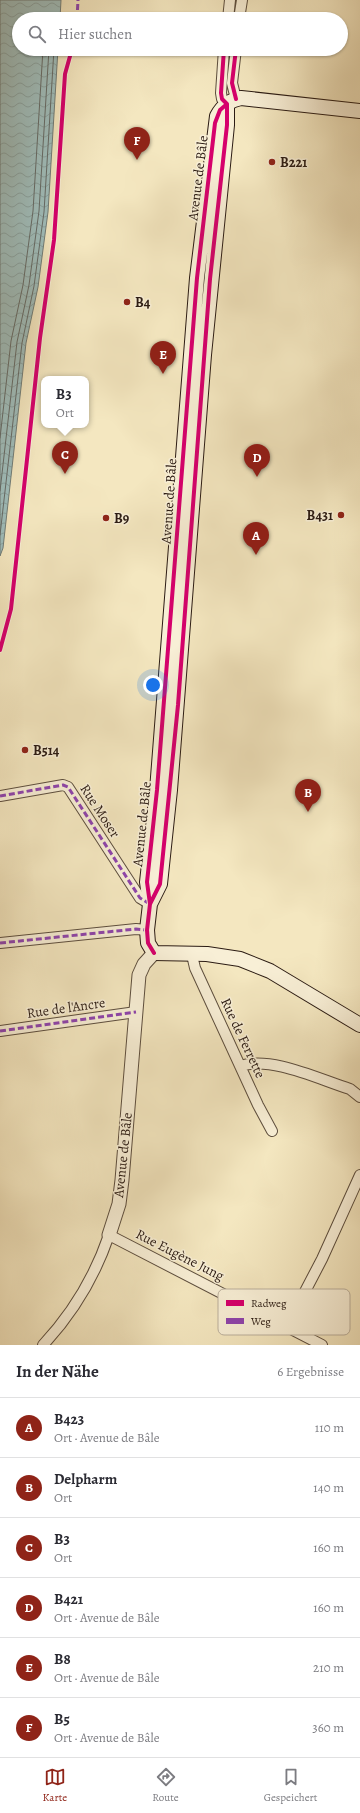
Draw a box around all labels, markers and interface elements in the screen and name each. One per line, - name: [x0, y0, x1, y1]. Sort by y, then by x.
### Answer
- search box: [12, 12, 348, 56]
- icon: search: [26, 23, 48, 45]
- text: Hier suchen: [58, 24, 132, 44]
- pin: F: [124, 127, 150, 160]
- street label: Avenue de Bâle: [183, 134, 213, 223]
- place label: B221: [280, 153, 307, 172]
- marker: B221: [267, 157, 277, 167]
- place label: B4: [135, 293, 151, 312]
- marker: B4: [122, 297, 132, 307]
- pin: E: [150, 341, 176, 374]
- popup: [41, 376, 89, 428]
- text: B3: [56, 384, 72, 404]
- text: Ort: [56, 404, 74, 421]
- pin: C: [52, 441, 78, 474]
- pin: D: [244, 444, 270, 477]
- street label: Avenue de Bâle: [156, 458, 181, 545]
- place label: B431: [307, 506, 333, 525]
- place label: B9: [114, 509, 130, 528]
- marker: B431: [336, 510, 346, 520]
- marker: B9: [101, 513, 111, 523]
- pin: A: [243, 522, 269, 555]
- your location: [143, 675, 163, 695]
- place label: B514: [33, 741, 60, 760]
- marker: B514: [20, 745, 30, 755]
- pin: B: [295, 779, 321, 812]
- street label: Rue Moser: [76, 780, 125, 842]
- street label: Avenue de Bâle: [128, 780, 156, 869]
- street label: Rue de l'Ancre: [26, 993, 106, 1023]
- street label: Rue de Ferrette: [216, 995, 270, 1081]
- street label: Avenue de Bâle: [109, 1111, 137, 1200]
- street label: Rue Eugène Jung: [133, 1225, 227, 1285]
- legend: [218, 1289, 350, 1335]
- text: Radweg: [251, 1296, 287, 1311]
- text: Weg: [250, 1314, 271, 1329]
- text: In der Nähe: [16, 1360, 99, 1383]
- text: 6 Ergebnisse: [277, 1363, 344, 1380]
- text: B423: [54, 1409, 84, 1429]
- text: A: [25, 1419, 33, 1436]
- text: 110 m: [315, 1419, 344, 1436]
- text: Ort · Avenue de Bâle: [54, 1429, 159, 1446]
- text: Delpharm: [54, 1469, 117, 1489]
- text: B: [25, 1479, 33, 1496]
- text: 140 m: [313, 1479, 344, 1496]
- text: Ort: [54, 1489, 72, 1506]
- text: B3: [54, 1529, 70, 1549]
- text: C: [25, 1539, 33, 1556]
- text: 160 m: [313, 1539, 344, 1556]
- text: Ort: [54, 1549, 72, 1566]
- text: B421: [54, 1589, 83, 1609]
- text: D: [24, 1599, 34, 1616]
- text: 160 m: [313, 1599, 344, 1616]
- text: Ort · Avenue de Bâle: [54, 1609, 159, 1626]
- text: B8: [54, 1649, 71, 1669]
- text: E: [25, 1659, 33, 1676]
- text: 210 m: [313, 1659, 344, 1676]
- text: Ort · Avenue de Bâle: [54, 1669, 159, 1686]
- text: B5: [54, 1709, 70, 1729]
- text: F: [26, 1719, 32, 1736]
- text: 360 m: [312, 1719, 344, 1736]
- text: Ort · Avenue de Bâle: [54, 1729, 159, 1746]
- tab: Karte: [43, 1766, 67, 1805]
- tab: Route: [152, 1766, 179, 1805]
- tab: Gespeichert: [264, 1766, 317, 1805]

